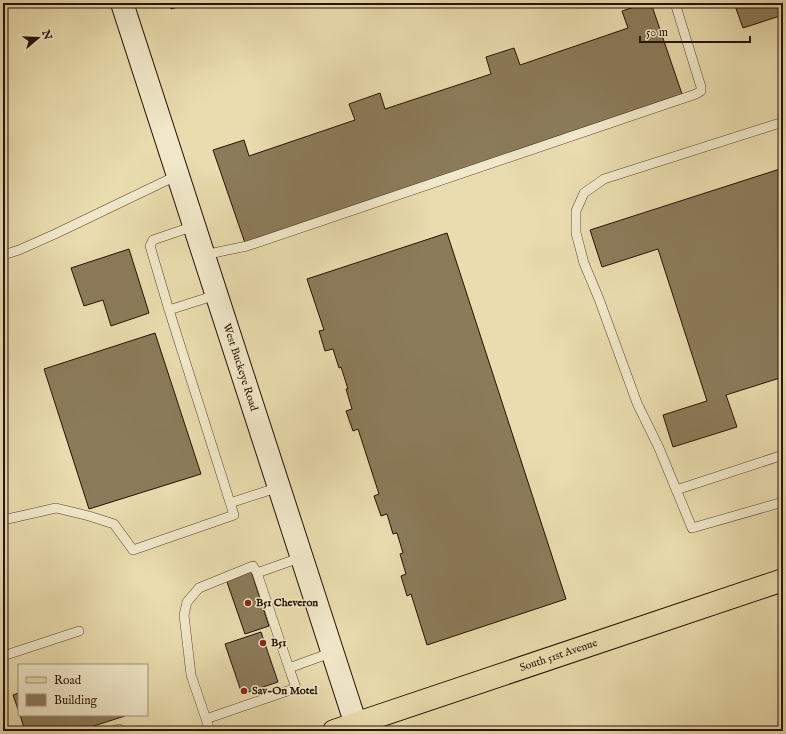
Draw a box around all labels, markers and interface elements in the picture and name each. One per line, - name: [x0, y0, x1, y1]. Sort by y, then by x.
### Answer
- north arrow: [18, 18, 58, 58]
- scale bar: [640, 18, 750, 44]
- text: 50 m: [646, 25, 668, 40]
- text: N: [38, 27, 55, 42]
- street label: West Buckeye Road: [219, 322, 261, 413]
- place label: B51 Cheveron: [256, 596, 318, 610]
- marker: B51 Cheveron: [243, 598, 253, 608]
- place label: B51: [271, 636, 286, 650]
- street label: South 51st Avenue: [518, 636, 599, 675]
- marker: B51: [258, 638, 268, 648]
- legend: [18, 664, 148, 716]
- text: Road: [54, 673, 82, 688]
- place label: Sav-On Motel: [252, 684, 319, 698]
- marker: Sav-On Motel: [239, 686, 249, 696]
- text: Building: [54, 693, 98, 708]

